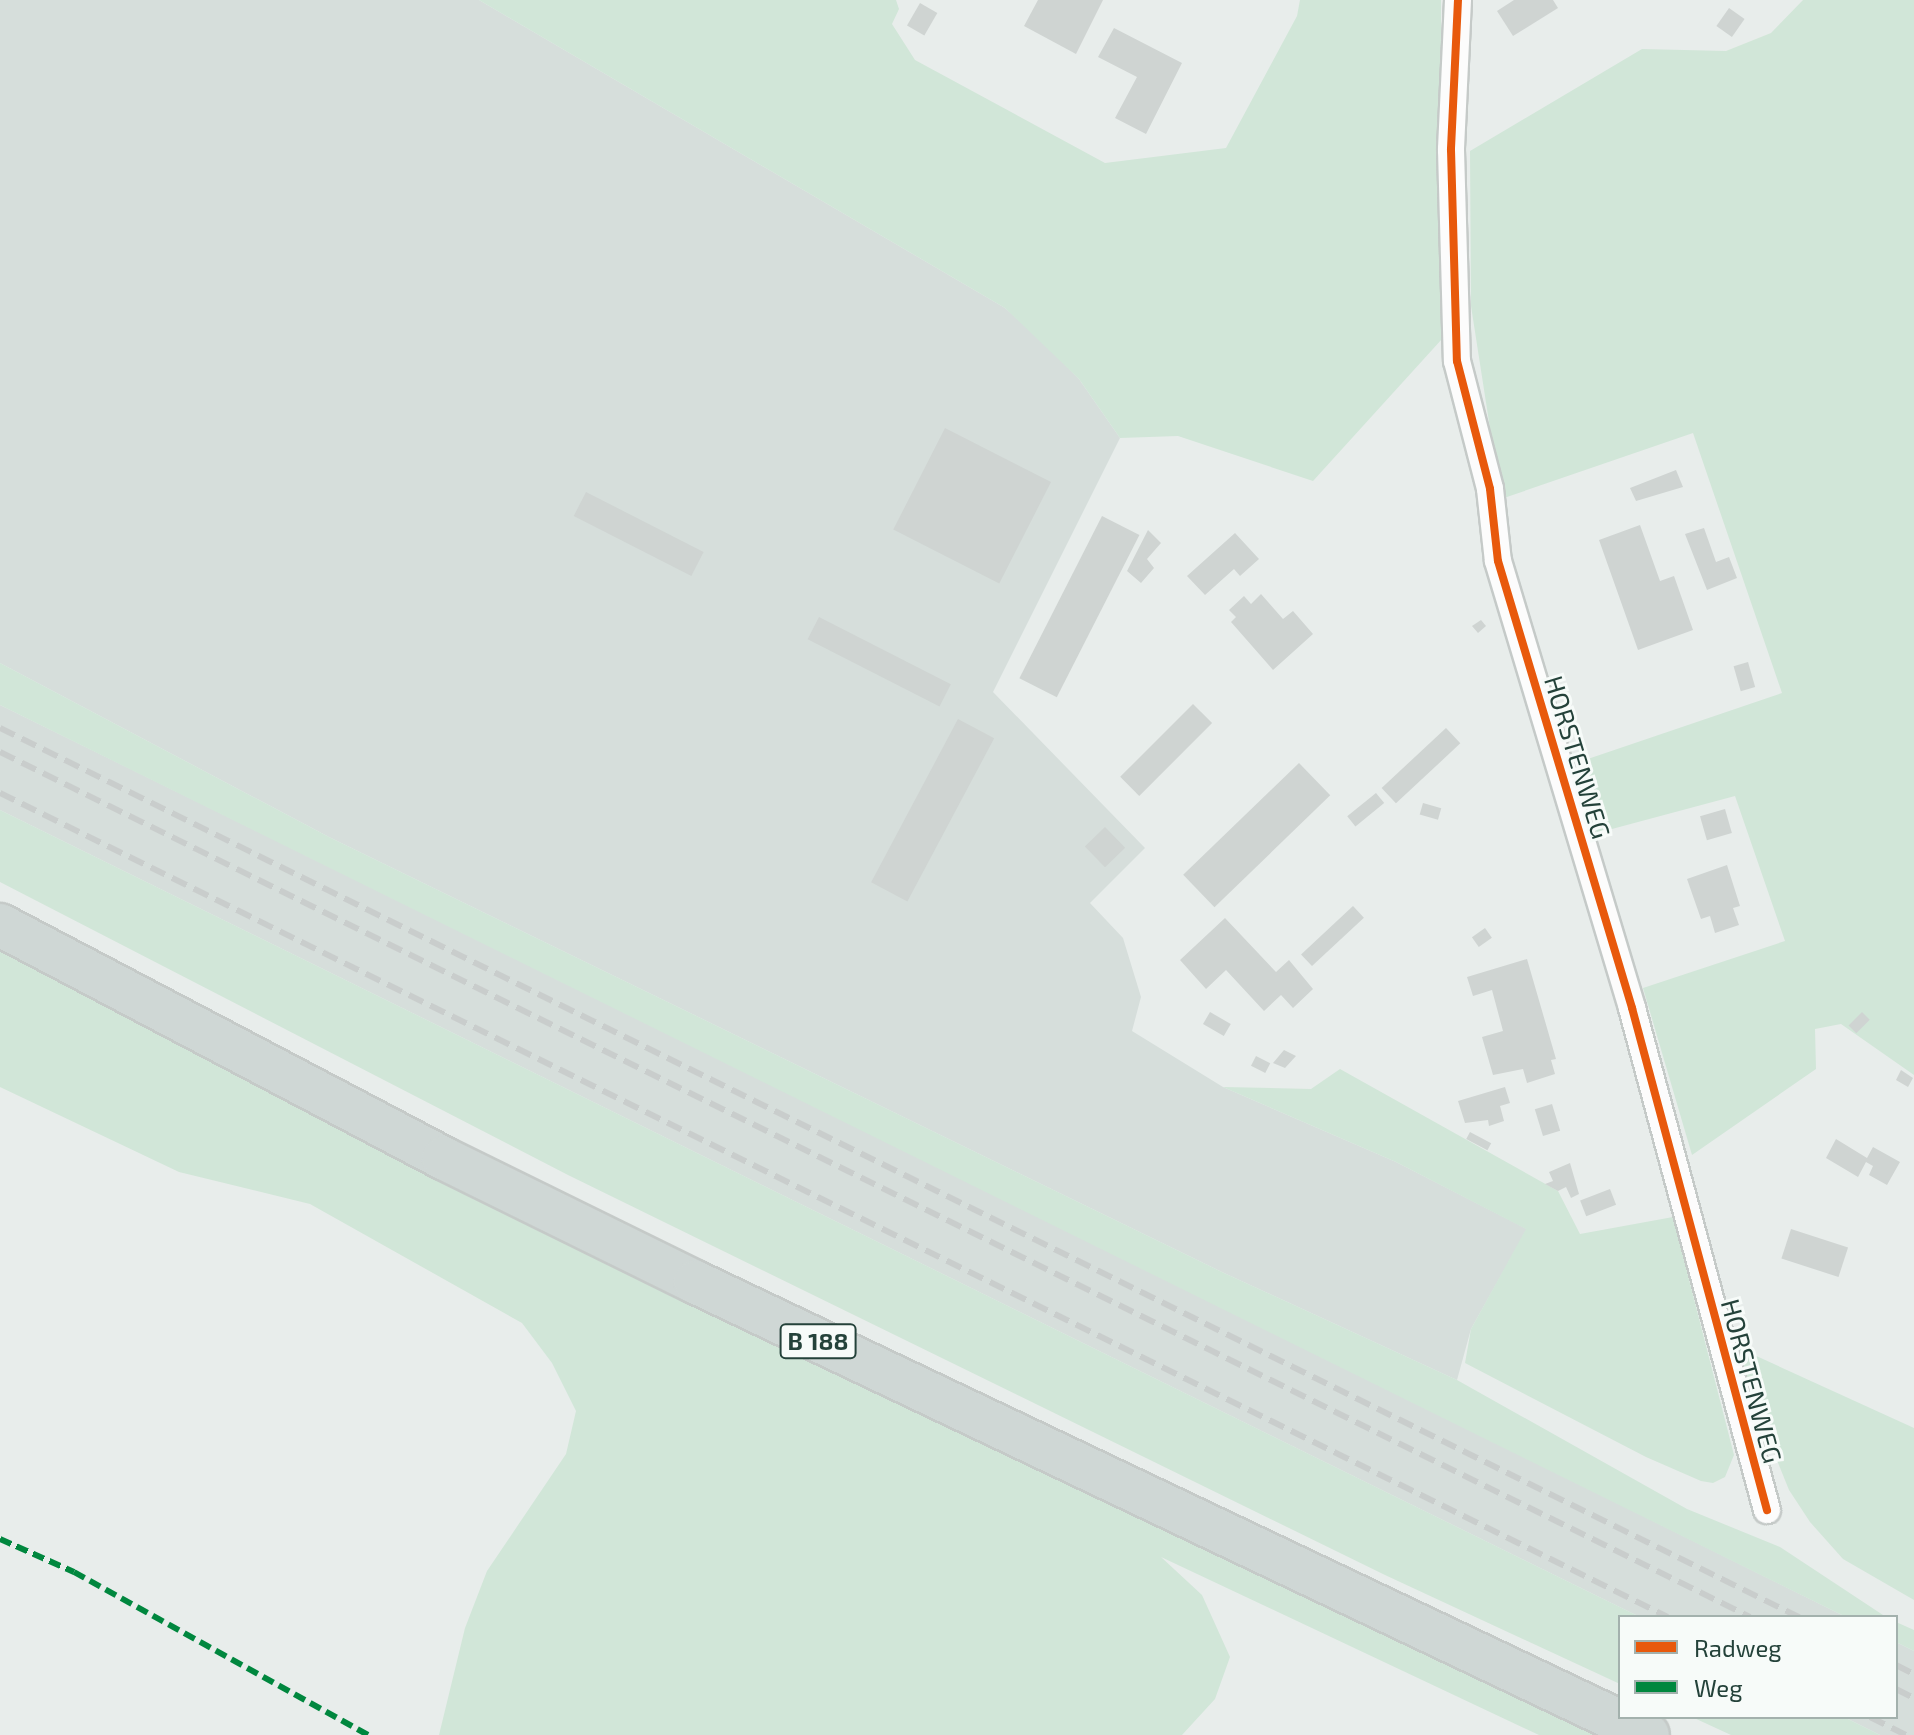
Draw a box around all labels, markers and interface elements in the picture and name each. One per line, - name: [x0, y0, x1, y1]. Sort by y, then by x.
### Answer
- street label: HORSTENWEG: [1538, 672, 1618, 842]
- street label: HORSTENWEG: [1715, 1295, 1789, 1467]
- road number: B 188: [778, 1321, 858, 1361]
- legend: [1618, 1615, 1898, 1719]
- text: Radweg: [1694, 1633, 1782, 1662]
- text: Weg: [1694, 1673, 1743, 1702]

